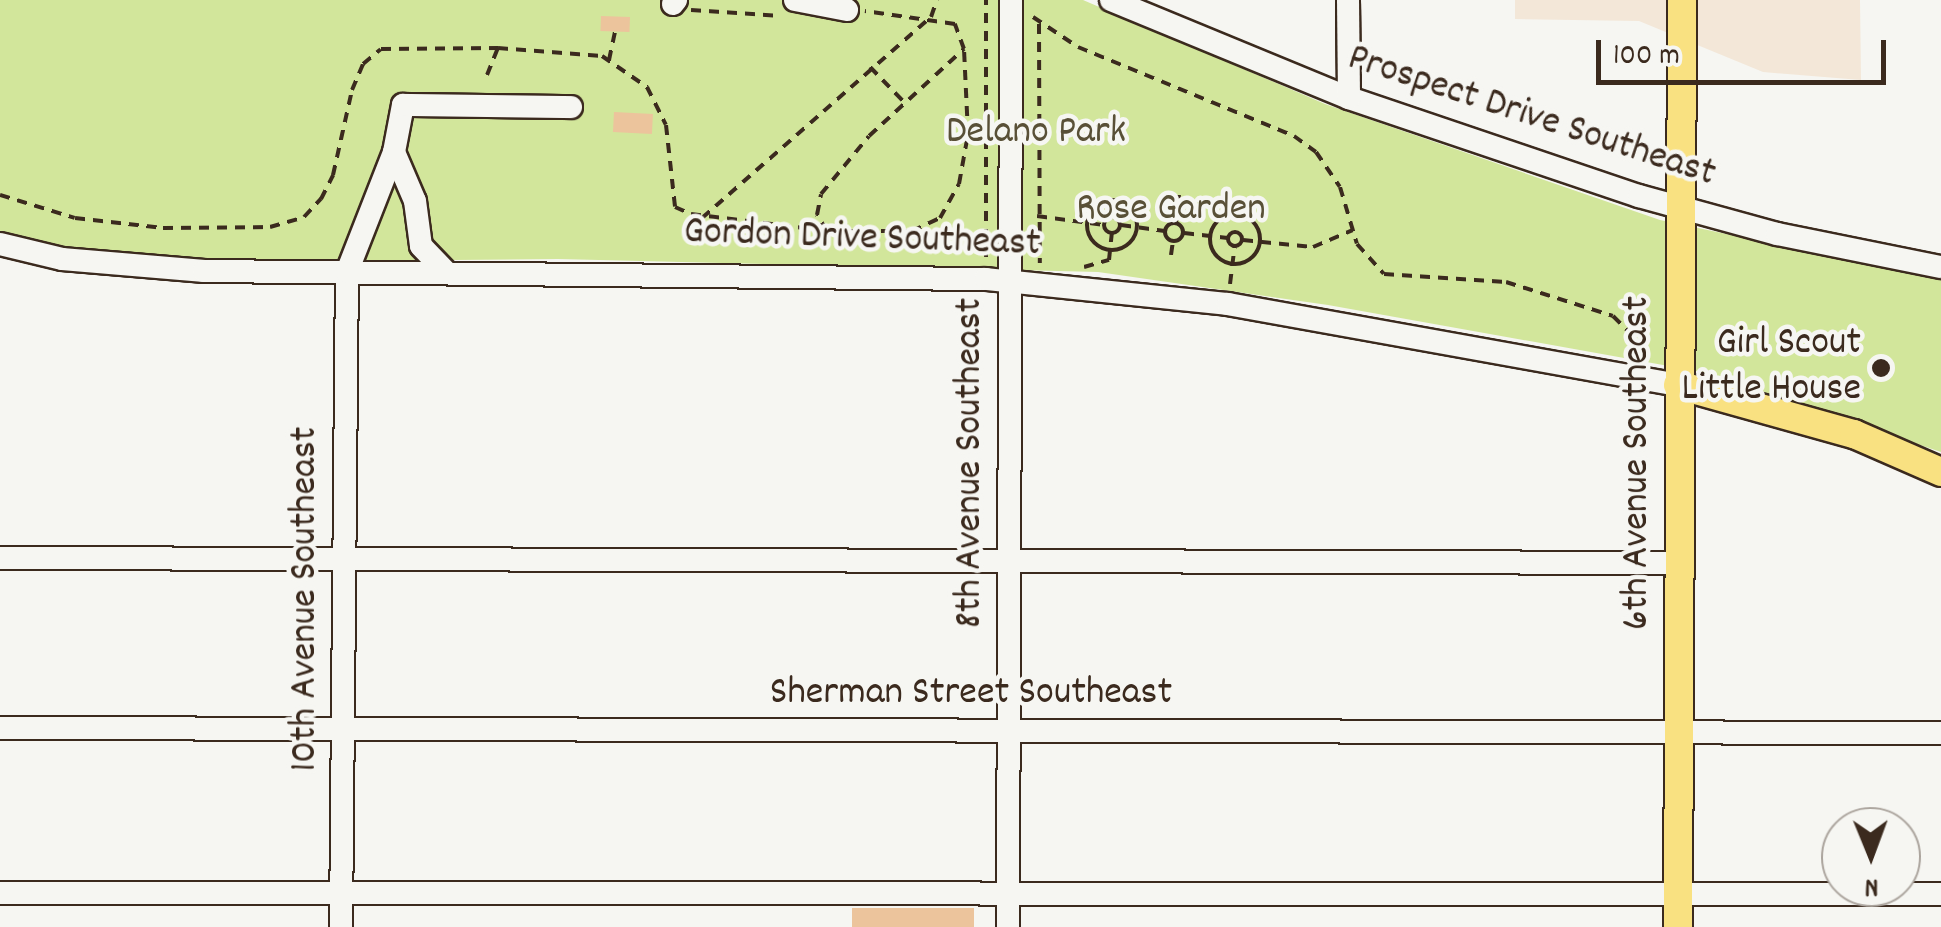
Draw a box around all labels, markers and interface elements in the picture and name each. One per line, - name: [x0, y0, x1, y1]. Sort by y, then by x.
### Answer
- scale bar: [1601, 20, 1891, 82]
- street label: Prospect Drive Southeast: [1341, 36, 1721, 200]
- text: 100 m: [1613, 36, 1680, 79]
- park label: Delano Park: [946, 110, 1126, 158]
- park label: Rose Garden: [1076, 187, 1266, 235]
- street label: Gordon Drive Southeast: [683, 210, 1041, 270]
- street label: 6th Avenue Southeast: [1615, 296, 1663, 630]
- street label: 8th Avenue Southeast: [948, 298, 996, 628]
- place label: Girl Scout Little House: [1682, 321, 1861, 415]
- marker: Girl Scout Little House: [1870, 357, 1892, 379]
- street label: 10th Avenue Southeast: [283, 426, 331, 772]
- street label: Sherman Street Southeast: [770, 671, 1172, 719]
- north arrow: [1821, 807, 1921, 907]
- text: N: [1864, 865, 1879, 905]

